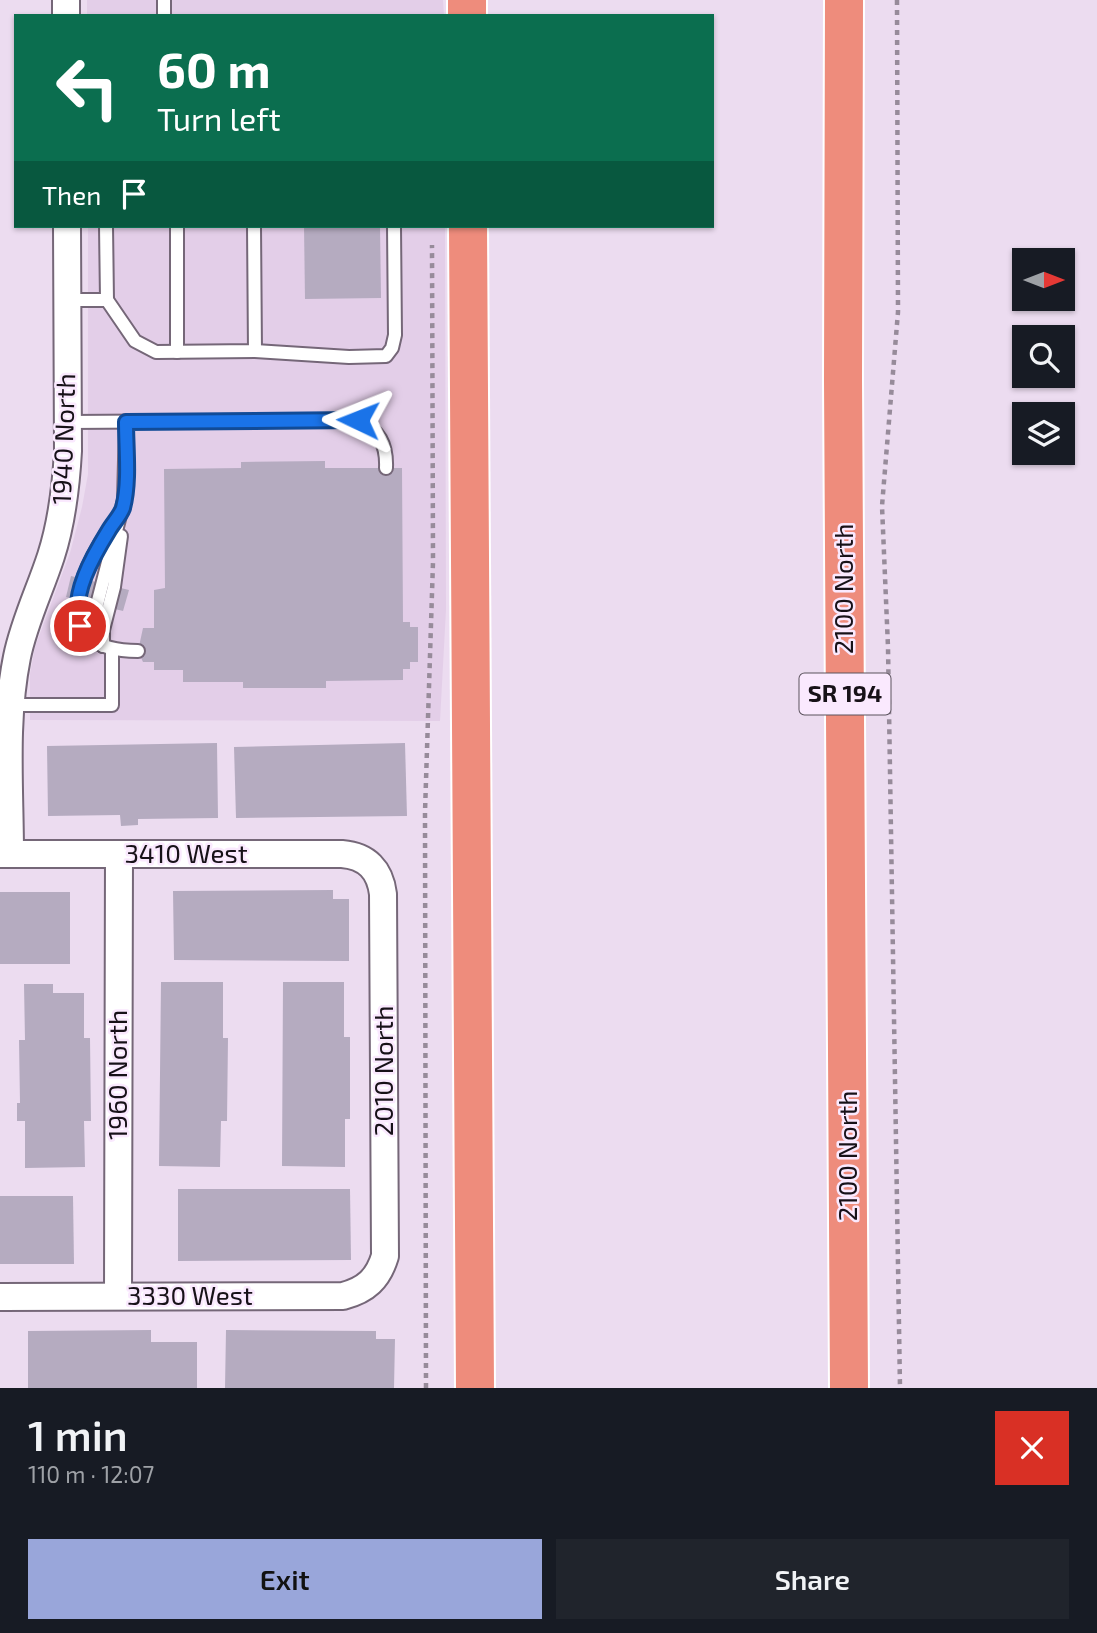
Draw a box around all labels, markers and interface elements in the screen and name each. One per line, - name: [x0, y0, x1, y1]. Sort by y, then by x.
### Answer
- text: 60 m: [157, 39, 271, 98]
- icon: left: [42, 42, 133, 133]
- text: Turn left: [157, 99, 281, 137]
- icon: arrive: [115, 175, 153, 213]
- text: Then: [42, 179, 101, 210]
- north arrow: [1012, 248, 1074, 312]
- map controls: [1012, 248, 1075, 465]
- button: search: [1012, 325, 1075, 388]
- street label: 1940 North: [45, 373, 80, 505]
- position arrow: [321, 383, 395, 457]
- button: layers: [1012, 402, 1075, 465]
- street label: 2100 North: [827, 524, 858, 654]
- pin: [50, 596, 110, 656]
- icon: arrive: [61, 607, 99, 645]
- road number: SR 194: [800, 674, 890, 714]
- street label: 3410 West: [124, 837, 248, 868]
- street label: 2010 North: [367, 1006, 398, 1136]
- street label: 1960 North: [101, 1010, 132, 1140]
- street label: 2100 North: [831, 1091, 862, 1221]
- street label: 3330 West: [127, 1279, 253, 1310]
- text: 1 min: [28, 1409, 128, 1459]
- button: close: [995, 1411, 1069, 1485]
- text: 110 m · 12:07: [28, 1460, 154, 1488]
- button: Exit: [28, 1539, 542, 1619]
- button: Share: [556, 1539, 1069, 1619]

